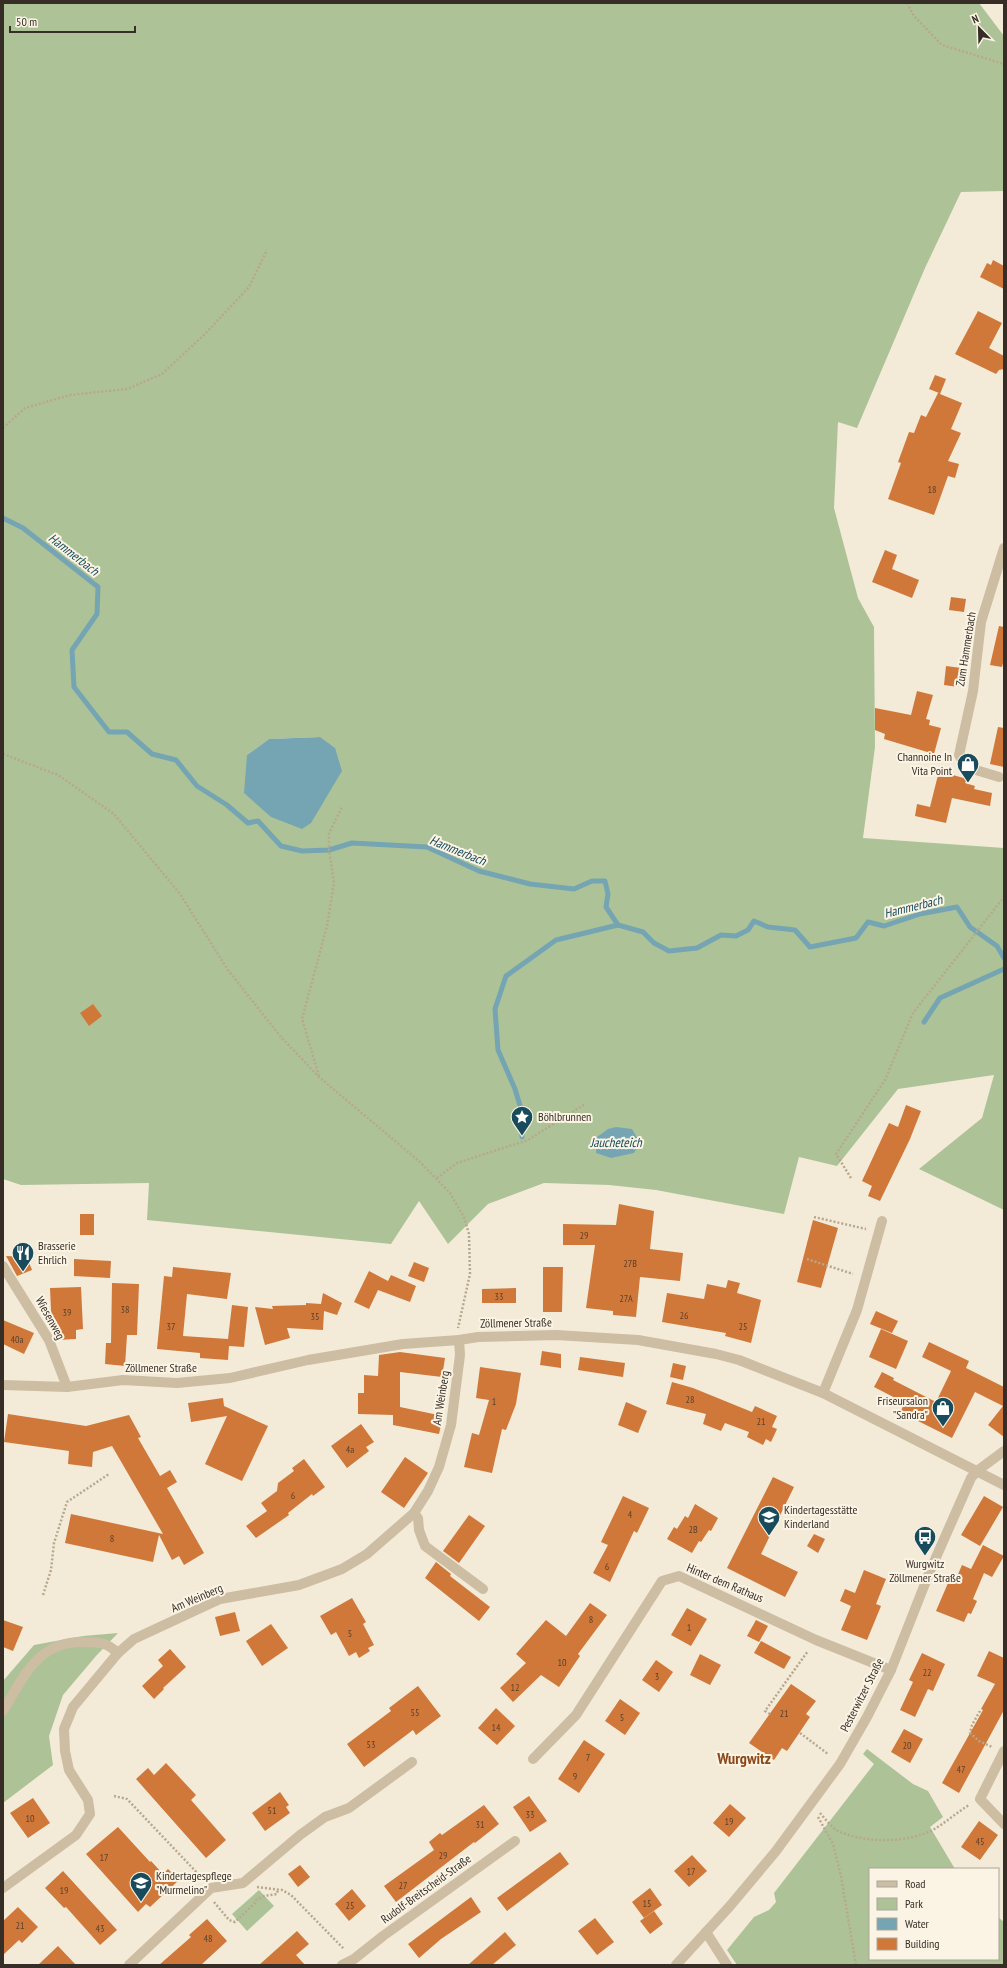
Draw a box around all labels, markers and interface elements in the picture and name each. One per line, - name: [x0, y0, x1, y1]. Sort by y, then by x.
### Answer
- scale bar: [10, 8, 135, 34]
- north arrow: [959, 8, 999, 48]
- text: N: [970, 11, 981, 26]
- text: 50 m: [16, 14, 37, 29]
- house number: 18: [928, 483, 937, 496]
- water label: Hammerbach: [45, 529, 103, 580]
- street label: Zum Hammerbach: [952, 611, 979, 687]
- place label: Channoine In Vita Point: [897, 749, 953, 778]
- shop icon: Channoine In Vita Point: [955, 751, 981, 784]
- water label: Hammerbach: [427, 831, 490, 870]
- water label: Hammerbach: [882, 891, 945, 922]
- place icon: Böhlbrunnen: [509, 1104, 535, 1137]
- place label: Böhlbrunnen: [538, 1109, 591, 1124]
- water label: Jaucheteich: [589, 1134, 643, 1151]
- house number: 29: [580, 1229, 589, 1242]
- place label: Brasserie Ehrlich: [38, 1238, 76, 1267]
- restaurant icon: Brasserie Ehrlich: [10, 1240, 36, 1273]
- house number: 27B: [623, 1257, 637, 1270]
- house number: 33: [495, 1290, 504, 1303]
- house number: 27A: [619, 1292, 633, 1305]
- street label: Wiesenweg: [33, 1294, 68, 1342]
- house number: 38: [121, 1303, 130, 1316]
- house number: 39: [63, 1306, 72, 1319]
- house number: 26: [680, 1309, 689, 1322]
- house number: 35: [311, 1310, 320, 1323]
- street label: Zöllmener Straße: [480, 1314, 552, 1331]
- house number: 37: [167, 1320, 176, 1333]
- house number: 25: [739, 1320, 748, 1333]
- house number: 40a: [11, 1333, 24, 1346]
- street label: Zöllmener Straße: [125, 1360, 197, 1375]
- street label: Am Weinberg: [429, 1370, 452, 1426]
- house number: 28: [686, 1393, 695, 1406]
- place label: Friseursalon "Sandra": [878, 1393, 928, 1422]
- house number: 1: [492, 1395, 496, 1408]
- shop icon: Friseursalon "Sandra": [930, 1395, 956, 1428]
- house number: 21: [757, 1415, 766, 1428]
- house number: 4a: [346, 1443, 354, 1456]
- house number: 6: [291, 1489, 296, 1502]
- place label: Kindertagesstätte Kinderland: [784, 1502, 857, 1531]
- school or university icon: Kindertagesstätte Kinderland: [756, 1504, 782, 1537]
- house number: 4: [628, 1508, 633, 1521]
- house number: 2B: [688, 1523, 698, 1536]
- bus stop icon: Wurgwitz Zöllmener Straße: [912, 1524, 938, 1557]
- house number: 8: [110, 1532, 114, 1545]
- place label: Wurgwitz Zöllmener Straße: [889, 1556, 961, 1585]
- house number: 6: [605, 1560, 610, 1573]
- street label: Hinter dem Rathaus: [685, 1560, 766, 1605]
- street label: Am Weinberg: [169, 1580, 225, 1615]
- house number: 8: [589, 1613, 593, 1626]
- house number: 1: [687, 1621, 691, 1634]
- house number: 5: [348, 1627, 352, 1640]
- street label: Pesterwitzer Straße: [837, 1655, 887, 1734]
- house number: 10: [558, 1656, 567, 1669]
- house number: 22: [923, 1666, 932, 1679]
- house number: 3: [655, 1670, 659, 1683]
- house number: 12: [511, 1681, 520, 1694]
- house number: 55: [411, 1706, 420, 1719]
- house number: 21: [780, 1707, 789, 1720]
- house number: 5: [620, 1711, 624, 1724]
- house number: 14: [492, 1721, 501, 1734]
- house number: 53: [367, 1738, 376, 1751]
- house number: 20: [903, 1739, 912, 1752]
- district label: Wurgwitz: [716, 1748, 771, 1768]
- house number: 7: [586, 1751, 590, 1764]
- house number: 47: [957, 1763, 966, 1776]
- house number: 9: [573, 1770, 577, 1783]
- house number: 51: [268, 1804, 277, 1817]
- house number: 33: [526, 1808, 535, 1821]
- house number: 10: [26, 1812, 35, 1825]
- house number: 19: [725, 1815, 734, 1828]
- house number: 31: [476, 1818, 485, 1831]
- house number: 45: [976, 1835, 985, 1848]
- house number: 29: [439, 1849, 448, 1862]
- house number: 17: [100, 1851, 109, 1864]
- street label: Rudolf-Breitscheid-Straße: [378, 1851, 474, 1926]
- house number: 17: [687, 1865, 696, 1878]
- place label: Kindertagespflege "Murmelino": [156, 1868, 232, 1897]
- legend: [869, 1868, 999, 1960]
- school or university icon: Kindertagespflege "Murmelino": [128, 1870, 154, 1903]
- text: Road: [905, 1876, 925, 1891]
- house number: 27: [399, 1879, 408, 1892]
- house number: 19: [60, 1884, 69, 1897]
- text: Park: [905, 1896, 923, 1911]
- house number: 15: [643, 1897, 652, 1910]
- house number: 25: [346, 1899, 355, 1912]
- text: Water: [905, 1916, 930, 1931]
- house number: 21: [16, 1919, 25, 1932]
- house number: 43: [96, 1922, 105, 1935]
- house number: 48: [204, 1932, 213, 1945]
- text: Building: [905, 1936, 940, 1951]

